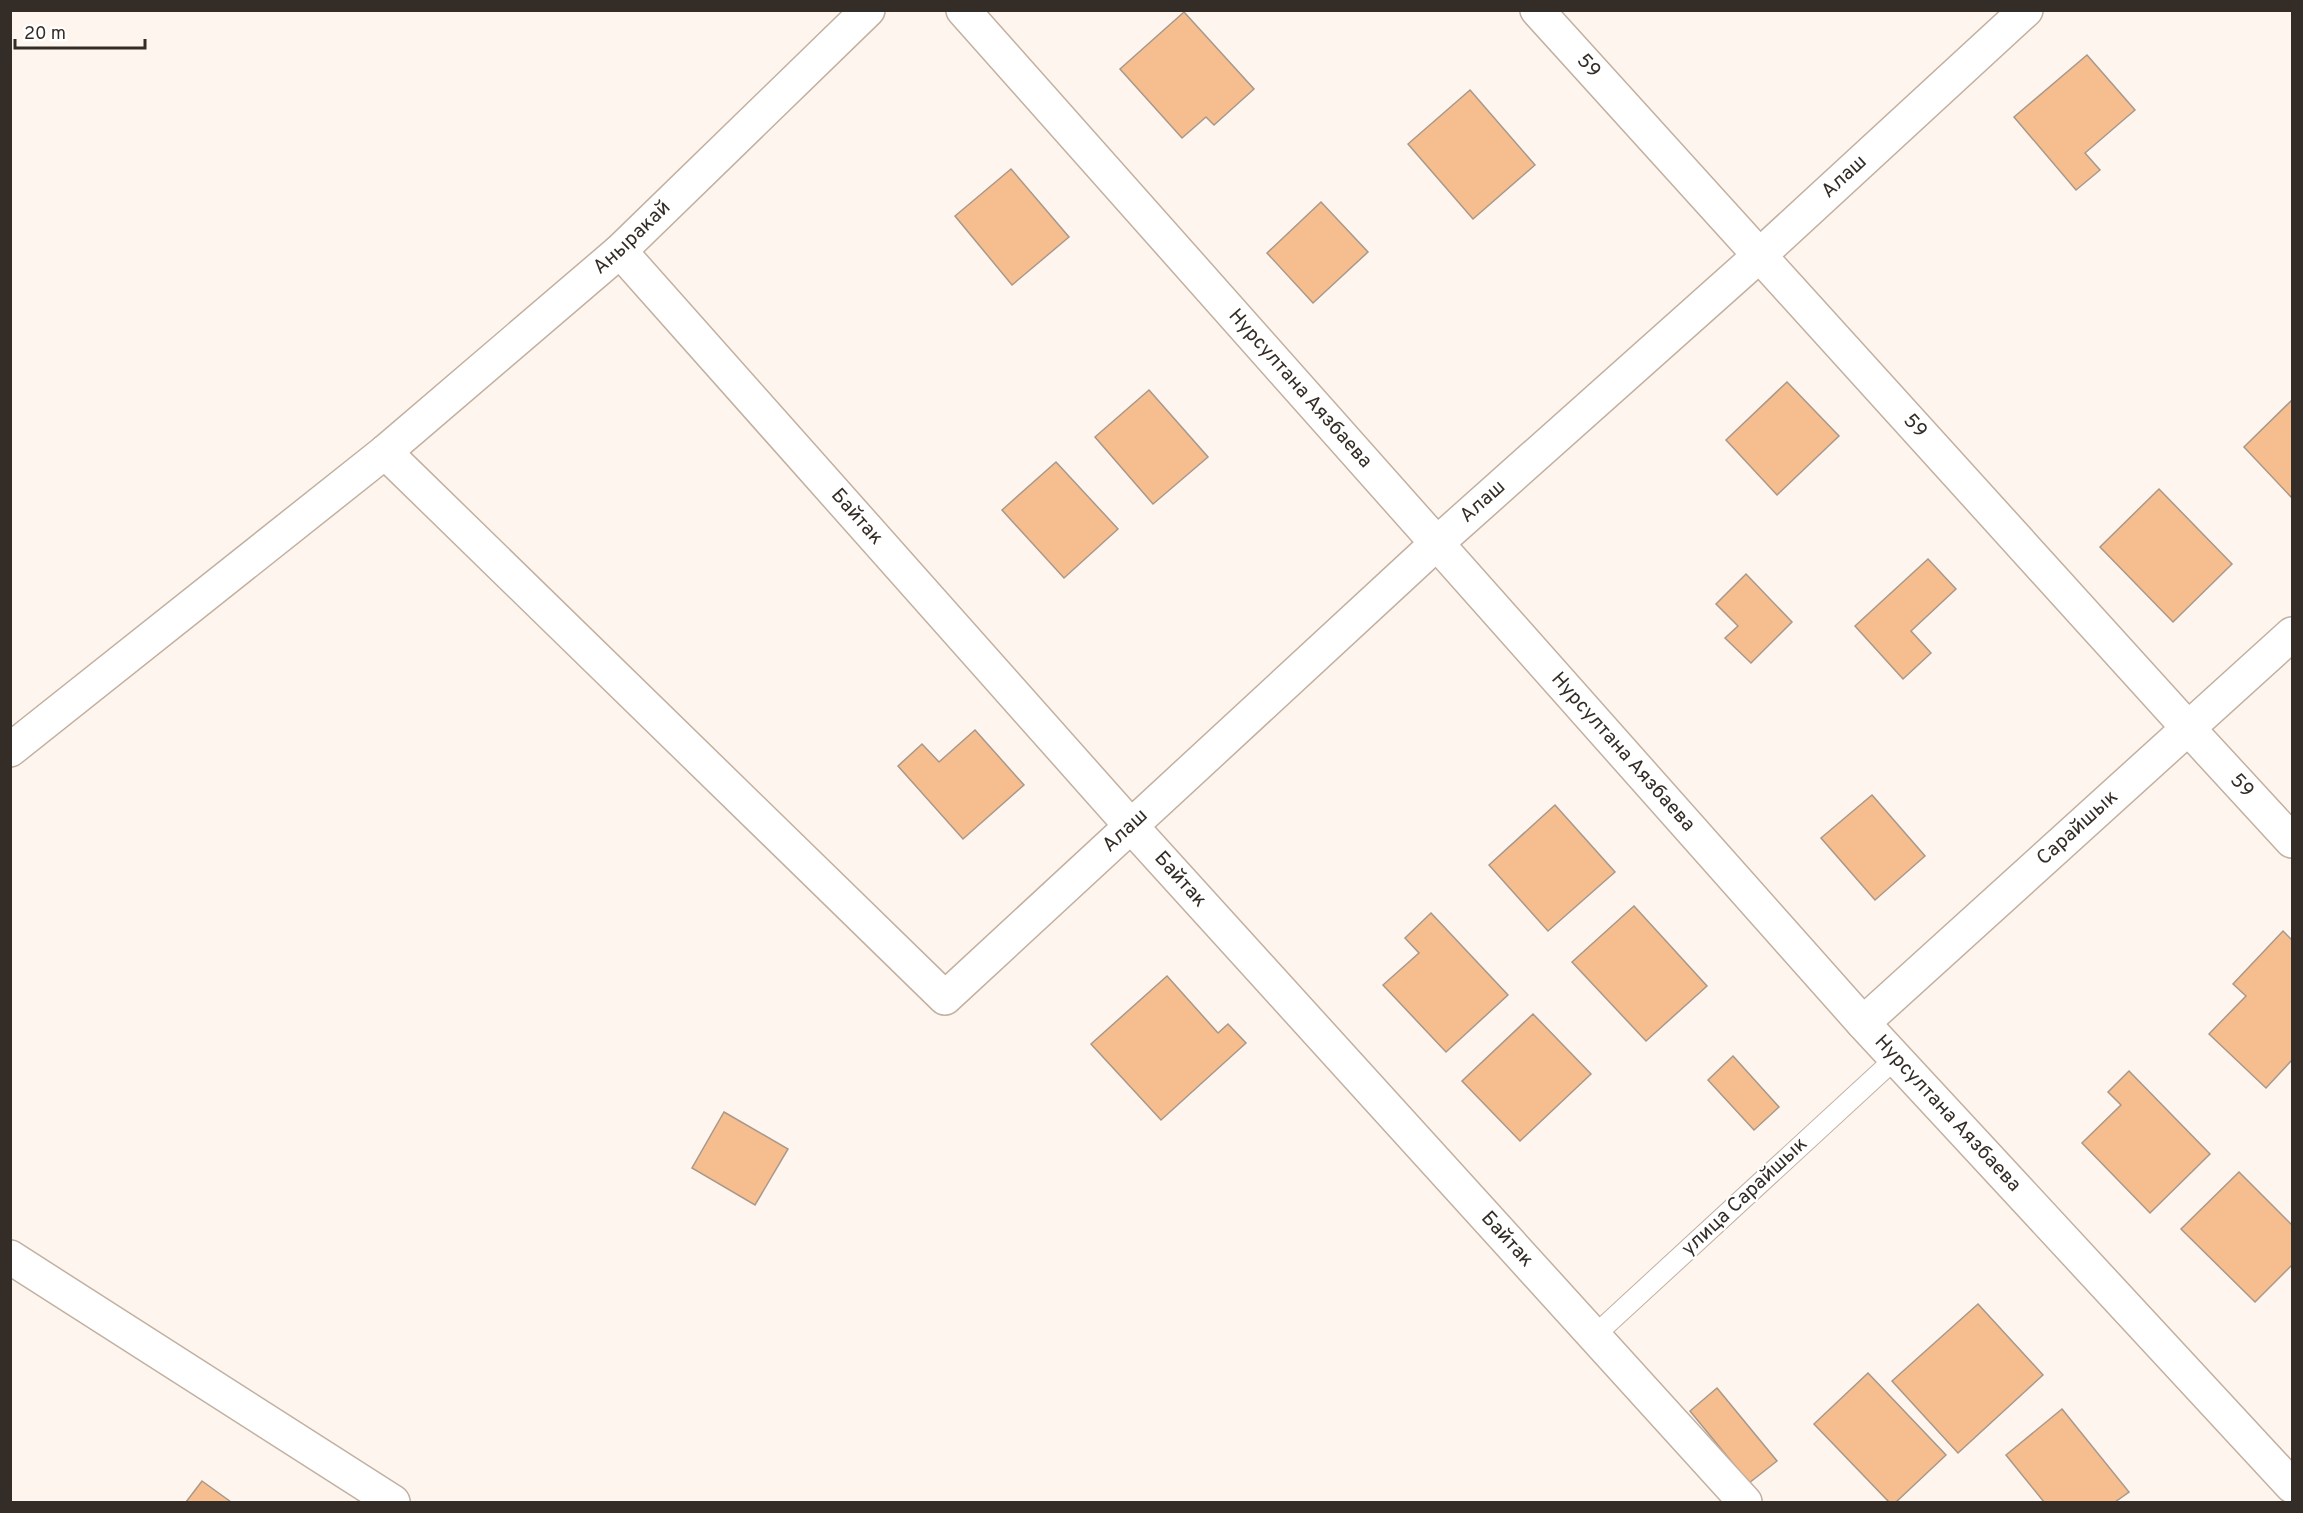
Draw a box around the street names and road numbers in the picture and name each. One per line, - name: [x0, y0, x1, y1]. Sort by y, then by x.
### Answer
- street label: 59: [1570, 49, 1606, 84]
- street label: Алаш: [1816, 150, 1873, 205]
- street label: Аныракай: [588, 195, 677, 281]
- street label: Нурсултана Аязбаева: [1222, 304, 1378, 474]
- street label: 59: [1897, 409, 1932, 444]
- street label: Алаш: [1455, 475, 1512, 529]
- street label: Байтак: [824, 483, 888, 551]
- street label: Нурсултана Аязбаева: [1545, 667, 1700, 838]
- street label: 59: [2224, 768, 2259, 804]
- street label: Сарайшык: [2032, 785, 2124, 872]
- street label: Алаш: [1097, 804, 1154, 859]
- street label: Байтак: [1148, 846, 1212, 913]
- street label: Нурсултана Аязбаева: [1868, 1030, 2026, 1198]
- street label: улица Сарайшык: [1676, 1132, 1814, 1262]
- street label: Байтак: [1475, 1206, 1539, 1273]

